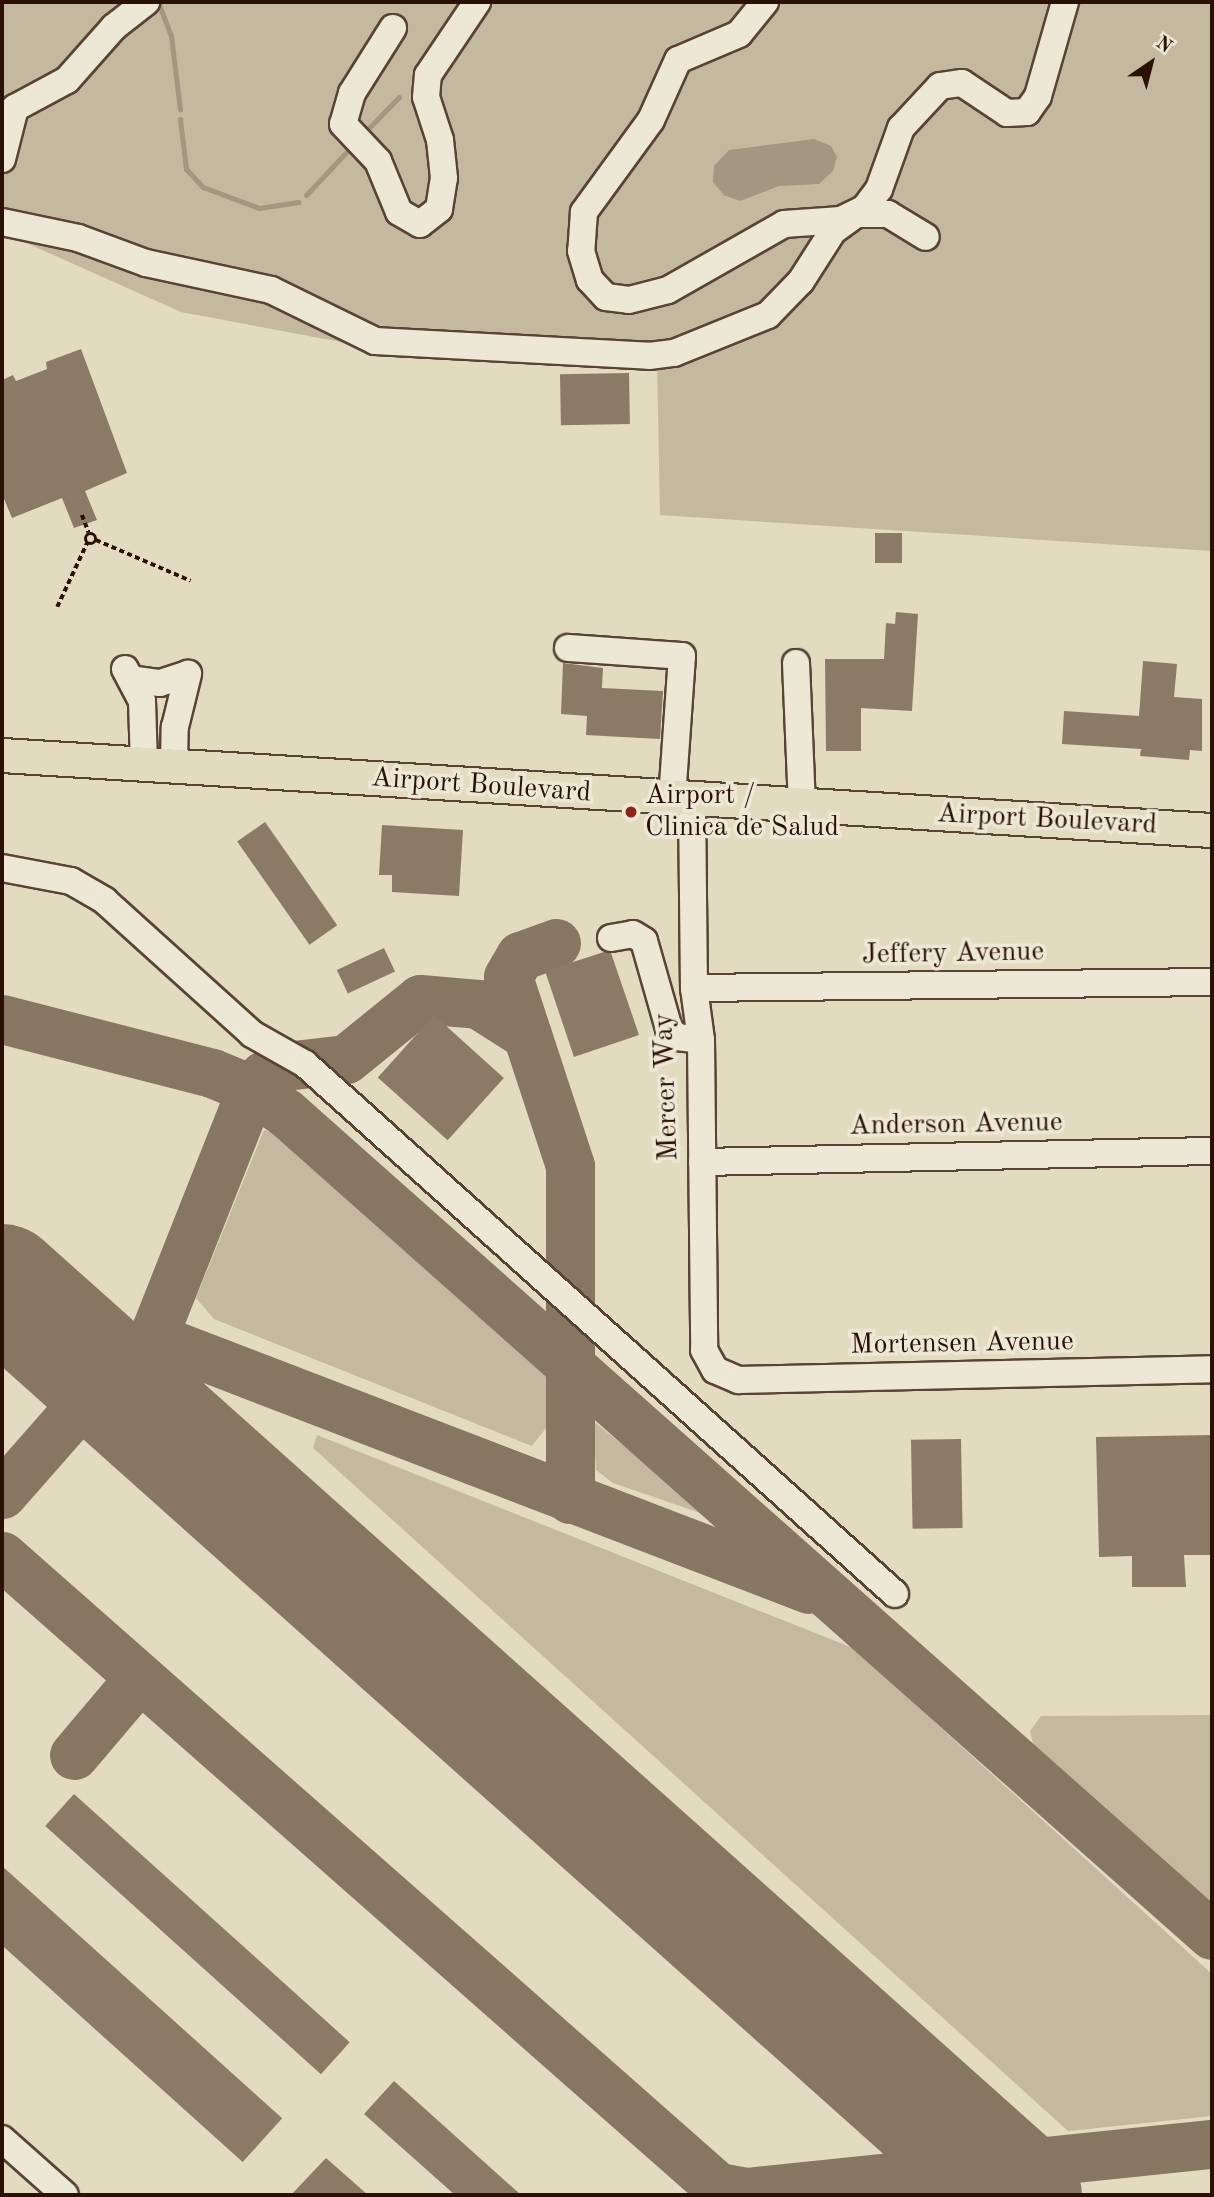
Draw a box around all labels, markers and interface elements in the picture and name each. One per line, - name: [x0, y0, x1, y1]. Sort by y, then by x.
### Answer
- north arrow: [1116, 28, 1186, 98]
- text: N: [1152, 33, 1175, 57]
- street label: Airport Boulevard: [370, 762, 592, 810]
- place label: Airport / Clinica de Salud: [645, 779, 839, 845]
- street label: Airport Boulevard: [936, 797, 1158, 843]
- marker: Airport / Clinica de Salud: [623, 804, 639, 820]
- street label: Jeffery Avenue: [861, 936, 1045, 972]
- street label: Mercer Way: [648, 1012, 686, 1162]
- street label: Anderson Avenue: [849, 1106, 1063, 1144]
- street label: Mortensen Avenue: [850, 1325, 1074, 1363]

